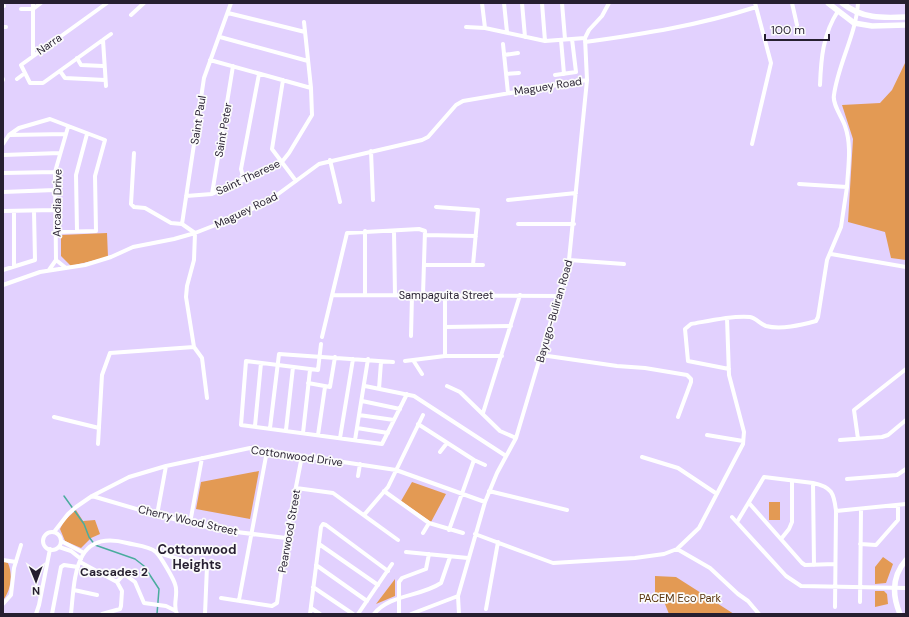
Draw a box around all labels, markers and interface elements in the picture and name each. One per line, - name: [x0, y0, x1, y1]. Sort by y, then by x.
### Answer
- scale bar: [765, 16, 829, 42]
- text: 100 m: [771, 22, 805, 38]
- street label: Narra: [34, 30, 64, 58]
- street label: Maguey Road: [513, 74, 583, 98]
- street label: Saint Paul: [187, 94, 209, 146]
- street label: Saint Peter: [211, 102, 235, 158]
- street label: Saint Therese: [214, 156, 282, 198]
- street label: Arcadia Drive: [49, 169, 65, 237]
- street label: Maguey Road: [212, 189, 280, 231]
- street label: Bayugo-Buliran Road: [533, 258, 575, 364]
- street label: Sampaguita Street: [399, 288, 493, 302]
- street label: Cottonwood Drive: [250, 443, 344, 469]
- street label: Pearwood Street: [275, 488, 303, 574]
- street label: Cherry Wood Street: [137, 502, 239, 538]
- district label: Cottonwood Heights: [157, 541, 237, 573]
- north arrow: [16, 561, 56, 601]
- district label: Cascades 2: [80, 564, 148, 580]
- text: N: [32, 584, 40, 598]
- park label: PACEM Eco Park: [639, 591, 722, 605]

